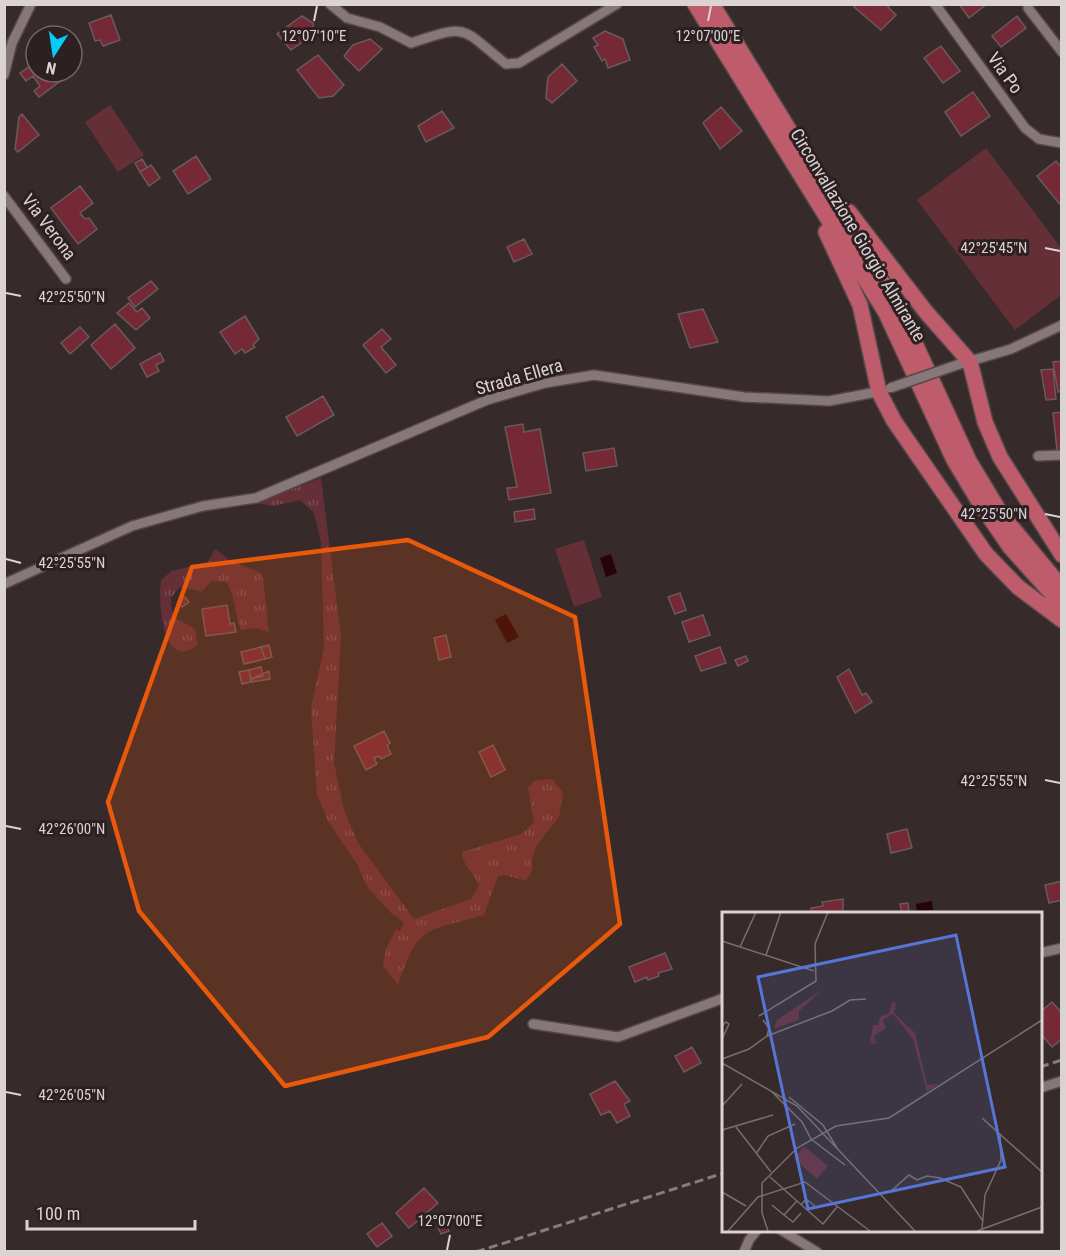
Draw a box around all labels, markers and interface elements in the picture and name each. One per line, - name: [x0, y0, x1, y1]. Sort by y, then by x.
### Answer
- north arrow: [24, 24, 84, 84]
- text: 12°07'10"E: [282, 27, 346, 45]
- text: 12°07'00"E: [676, 27, 740, 45]
- street label: Via Po: [983, 48, 1027, 97]
- text: N: [44, 58, 58, 78]
- street label: Circonvallazione Giorgio Almirante: [786, 124, 930, 345]
- street label: Via Verona: [18, 190, 81, 264]
- text: 42°25'45"N: [961, 239, 1027, 257]
- text: 42°25'50"N: [39, 288, 105, 306]
- street label: Strada Ellera: [473, 354, 565, 399]
- text: 42°25'50"N: [961, 505, 1027, 523]
- text: 42°25'55"N: [39, 554, 105, 572]
- text: 42°25'55"N: [961, 772, 1027, 790]
- text: 42°26'00"N: [39, 820, 105, 838]
- inset map: [722, 912, 1042, 1232]
- text: 42°26'05"N: [39, 1086, 105, 1104]
- scale bar: [27, 1193, 195, 1231]
- text: 100 m: [36, 1203, 80, 1224]
- text: 12°07'00"E: [418, 1212, 482, 1230]

